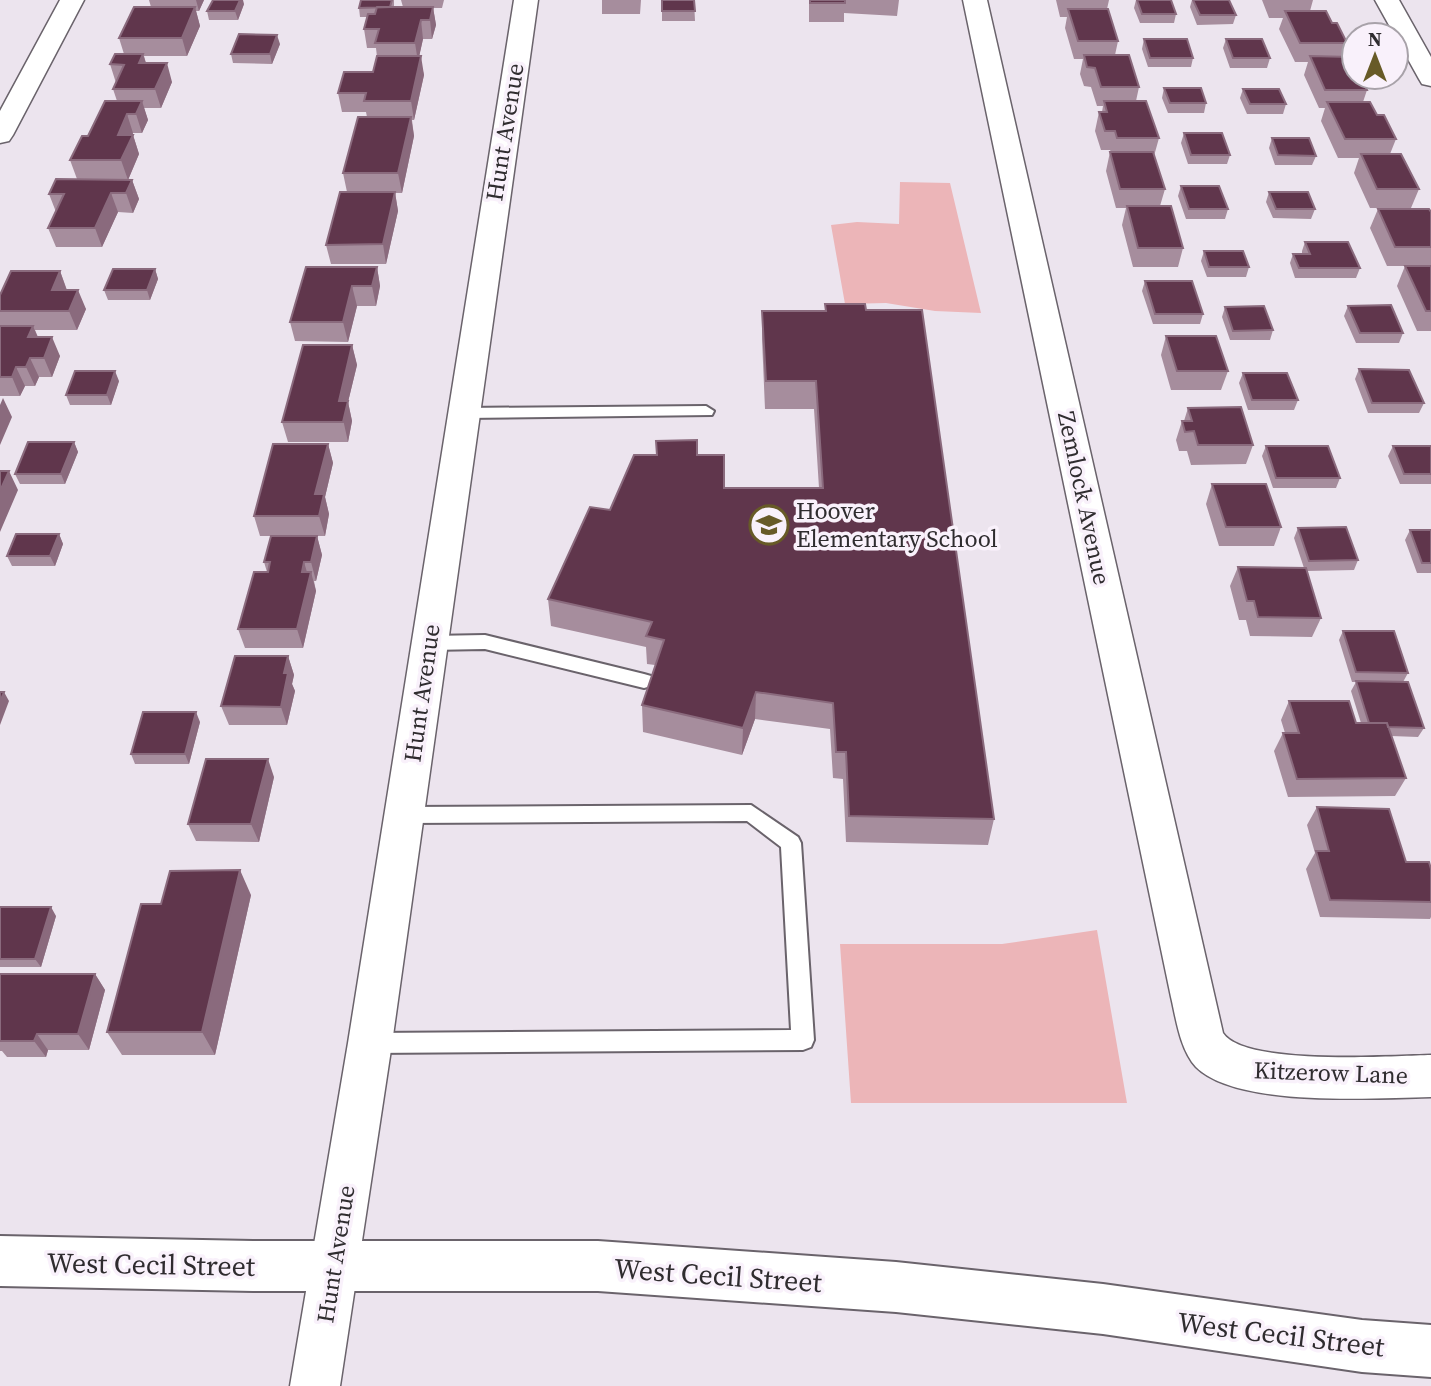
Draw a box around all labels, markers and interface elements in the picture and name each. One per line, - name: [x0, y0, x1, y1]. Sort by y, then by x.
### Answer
- north arrow: [1340, 21, 1410, 91]
- text: N: [1368, 26, 1382, 52]
- street label: Hunt Avenue: [477, 61, 532, 203]
- street label: Zemlock Avenue: [1050, 408, 1119, 588]
- place label: Hoover Elementary School: [796, 494, 998, 555]
- school or university icon: Hoover Elementary School: [748, 504, 790, 546]
- street label: Hunt Avenue: [395, 622, 448, 764]
- street label: Kitzerow Lane: [1253, 1053, 1409, 1092]
- street label: Hunt Avenue: [308, 1183, 363, 1325]
- street label: West Cecil Street: [47, 1243, 256, 1285]
- street label: West Cecil Street: [613, 1249, 824, 1301]
- street label: West Cecil Street: [1175, 1302, 1388, 1366]

